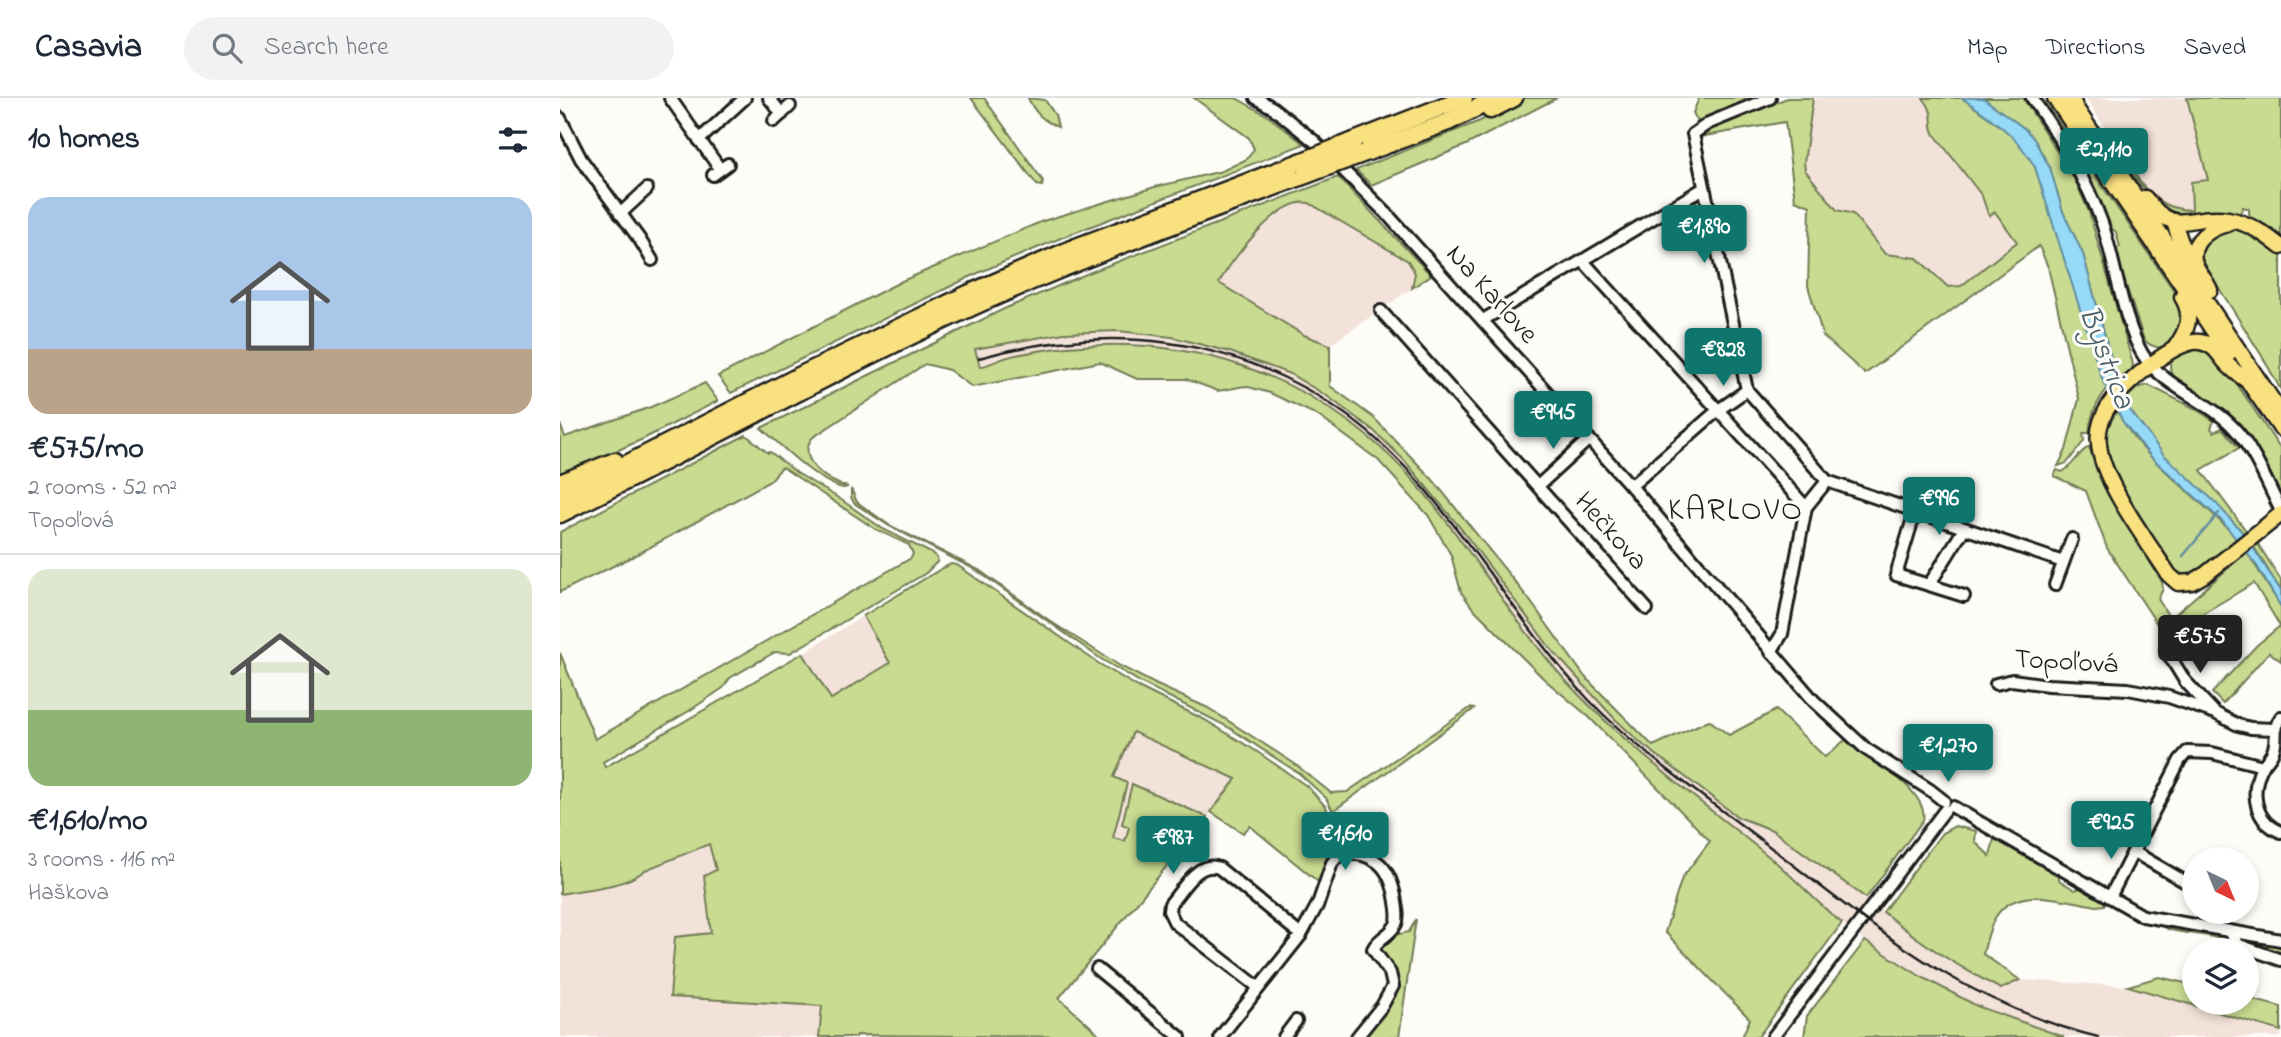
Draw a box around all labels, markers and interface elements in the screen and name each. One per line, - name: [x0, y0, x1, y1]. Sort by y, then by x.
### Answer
- search box: [184, 17, 674, 80]
- text: Casavia: [35, 24, 142, 72]
- icon: search: [208, 29, 246, 67]
- text: Search here: [264, 29, 389, 67]
- text: Map: [1967, 31, 2008, 66]
- text: Directions: [2046, 31, 2145, 66]
- text: Saved: [2183, 31, 2246, 66]
- text: 10 homes: [28, 118, 140, 162]
- icon: filters: [494, 121, 532, 159]
- pin: €2,110: [2047, 129, 2161, 188]
- text: €2,110: [2076, 134, 2132, 167]
- pin: €1,890: [1647, 206, 1761, 265]
- text: €1,890: [1678, 211, 1730, 244]
- street label: Na Karlove: [1435, 236, 1547, 354]
- icon: home: [217, 243, 343, 369]
- water label: Bystrica: [2065, 300, 2145, 416]
- pin: €828: [1682, 328, 1764, 388]
- text: €828: [1701, 334, 1745, 367]
- pin: €945: [1512, 392, 1594, 451]
- text: €945: [1530, 397, 1576, 430]
- text: €575/mo: [28, 428, 144, 472]
- text: 2 rooms · 52 m²: [28, 472, 177, 505]
- pin: €996: [1898, 478, 1980, 537]
- street label: Hečkova: [1563, 483, 1657, 581]
- text: €996: [1919, 483, 1959, 516]
- district label: KARLOVO: [1668, 488, 1804, 535]
- text: Topoľová: [28, 505, 113, 538]
- icon: home: [217, 615, 343, 741]
- pin: €575: [2159, 616, 2241, 675]
- text: €575: [2174, 621, 2226, 654]
- street label: Topoľová: [2013, 640, 2119, 686]
- pin: €1,270: [1891, 724, 2005, 784]
- text: €1,270: [1919, 730, 1977, 763]
- text: €1,610/mo: [28, 800, 148, 844]
- pin: €925: [2070, 802, 2152, 861]
- text: €925: [2087, 807, 2135, 840]
- pin: €1,610: [1288, 812, 1402, 872]
- pin: €987: [1132, 816, 1214, 876]
- text: €1,610: [1318, 818, 1372, 851]
- text: €987: [1152, 822, 1194, 855]
- text: 3 rooms · 116 m²: [28, 844, 175, 877]
- north arrow: [2182, 847, 2259, 924]
- map controls: [2182, 847, 2259, 1015]
- text: Haškova: [28, 877, 109, 910]
- button: layers: [2182, 938, 2259, 1015]

